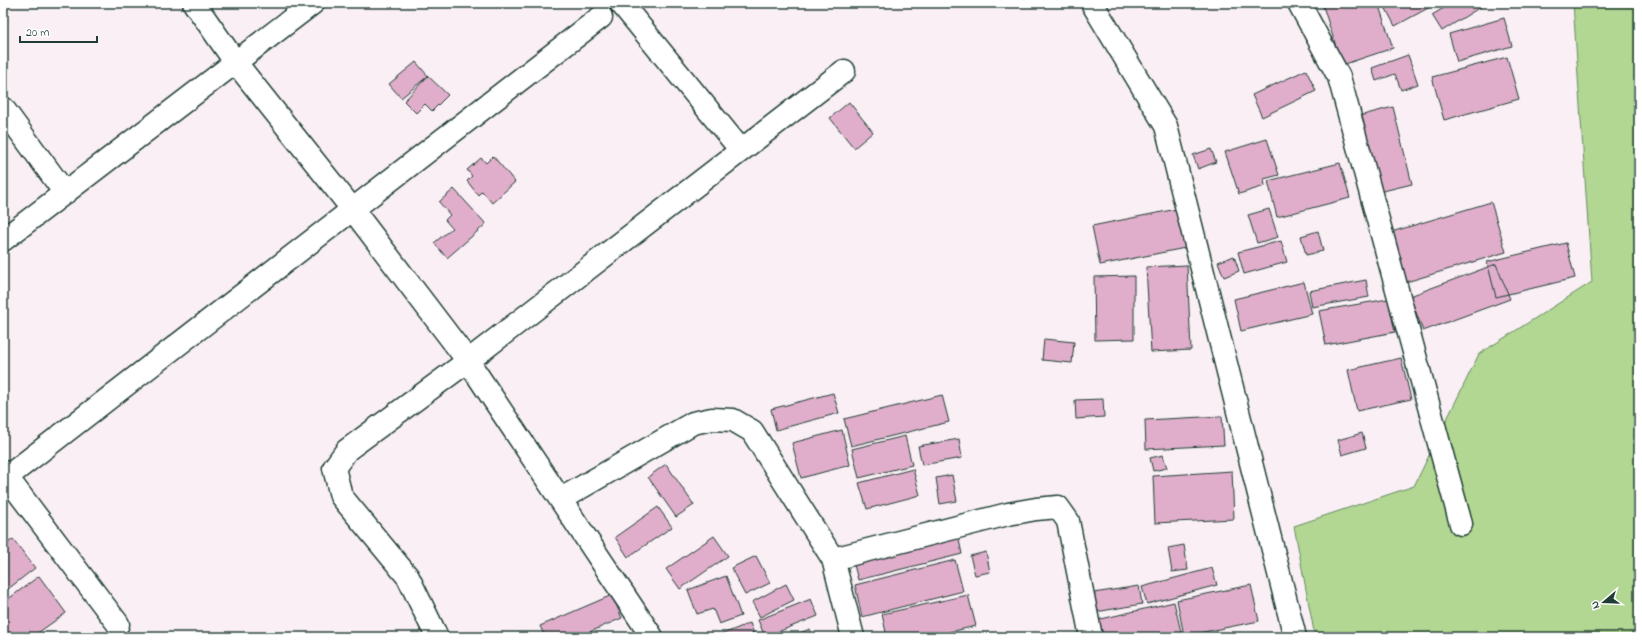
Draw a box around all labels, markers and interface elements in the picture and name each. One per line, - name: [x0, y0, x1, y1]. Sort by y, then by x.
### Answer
- scale bar: [20, 18, 97, 44]
- text: 20 m: [26, 24, 49, 42]
- north arrow: [1584, 582, 1624, 622]
- text: N: [1587, 599, 1604, 611]

